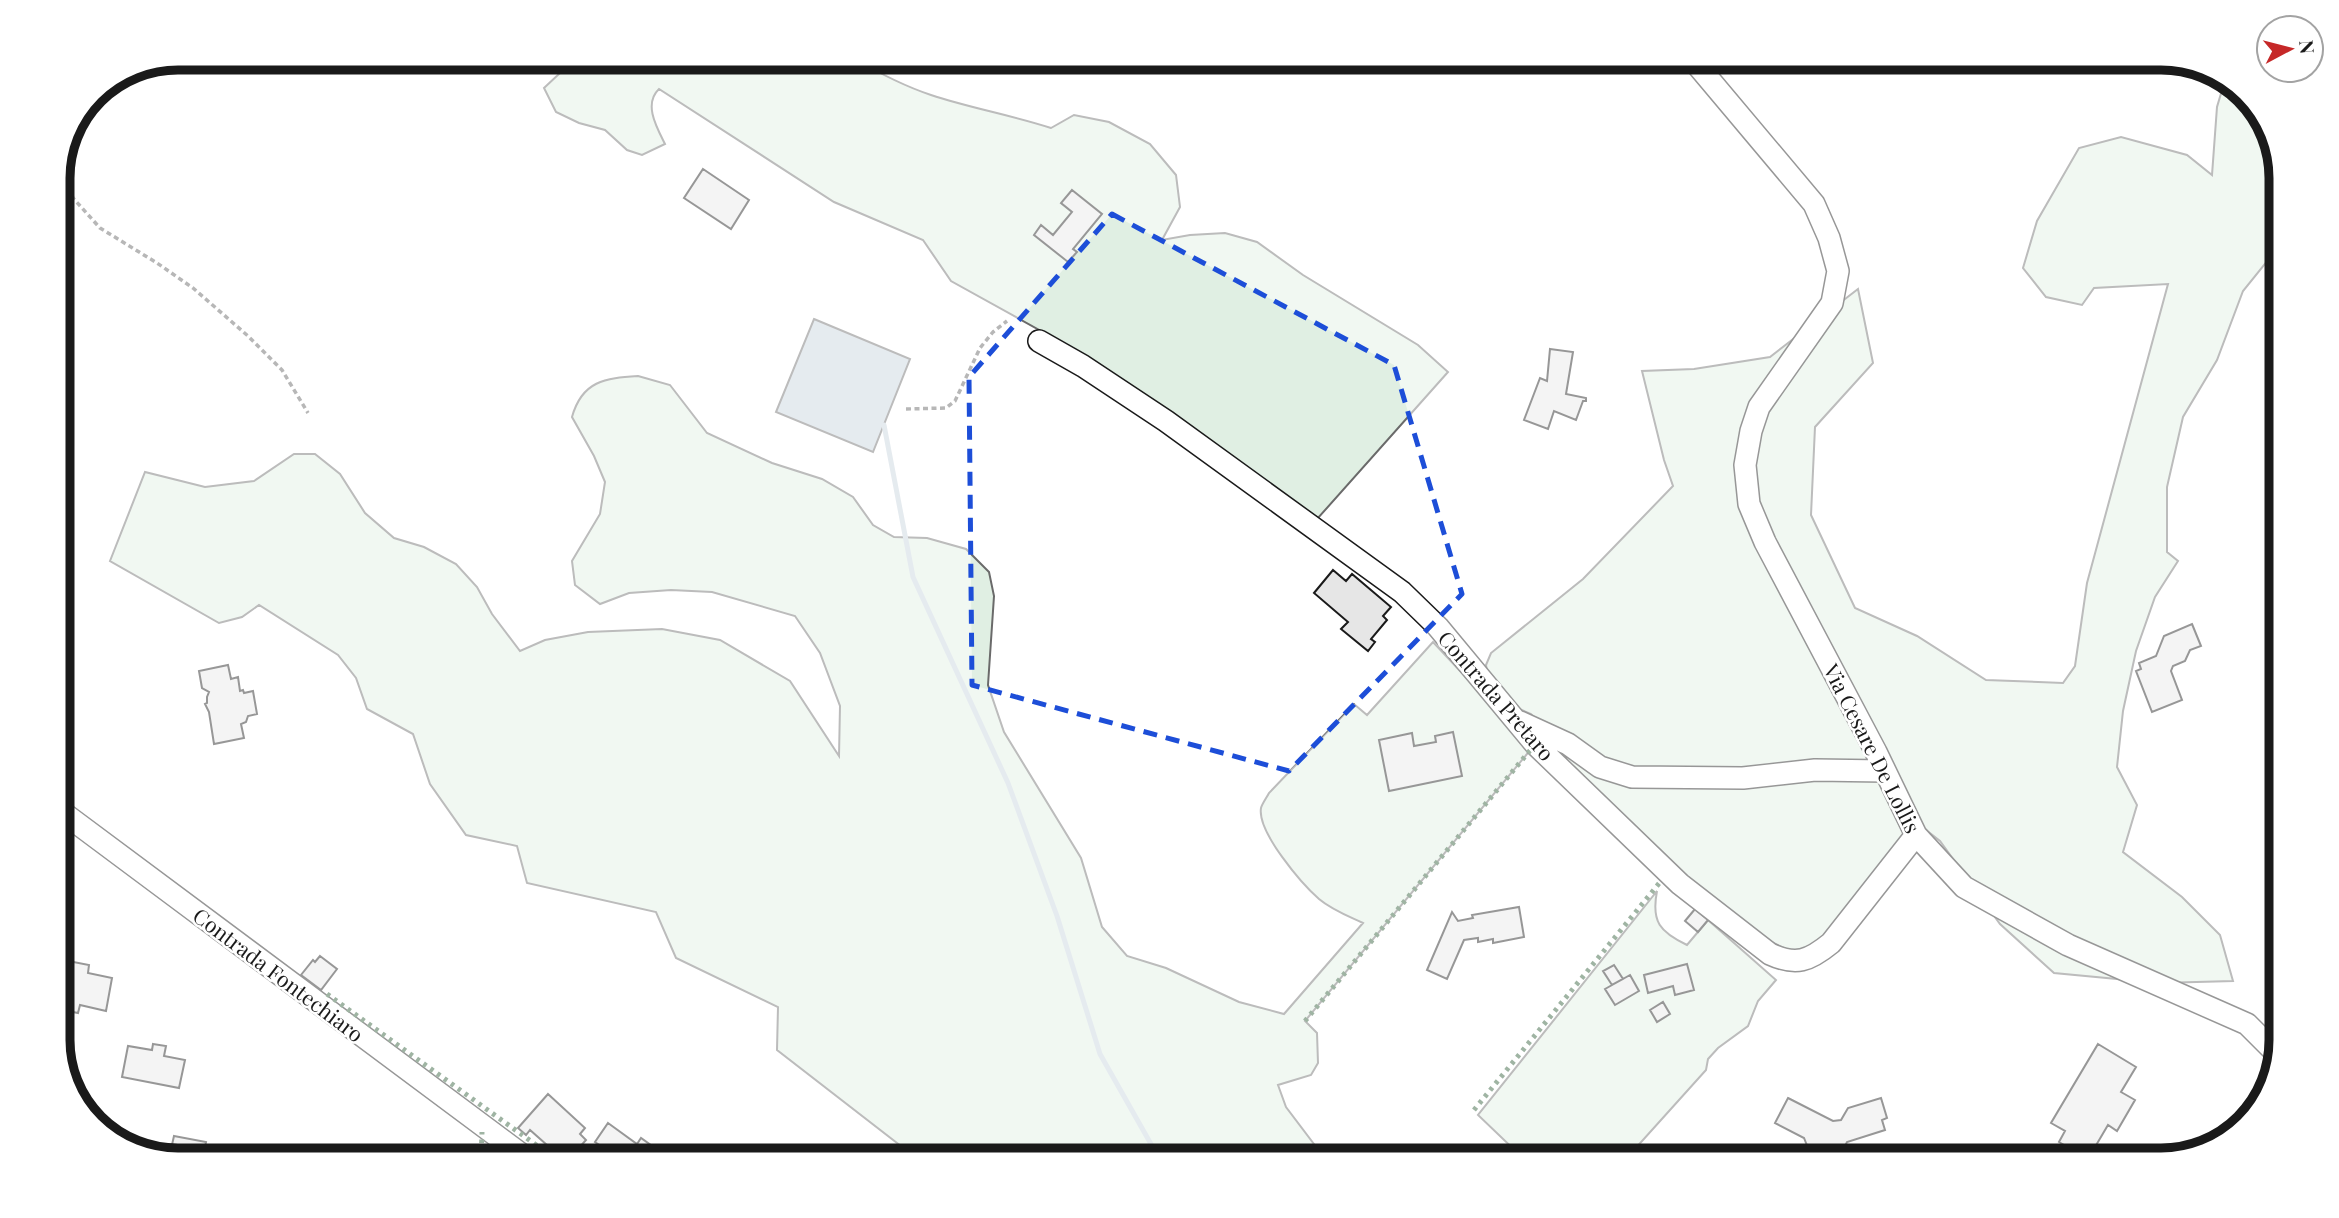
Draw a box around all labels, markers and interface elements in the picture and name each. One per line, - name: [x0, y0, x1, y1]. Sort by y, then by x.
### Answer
- north arrow: [2255, 14, 2325, 84]
- text: N: [2294, 38, 2322, 55]
- street label: Contrada Pretaro: [1433, 624, 1561, 766]
- street label: Via Cesare De Lollis: [1818, 658, 1928, 837]
- street label: Contrada Fontechiaro: [188, 901, 370, 1047]

